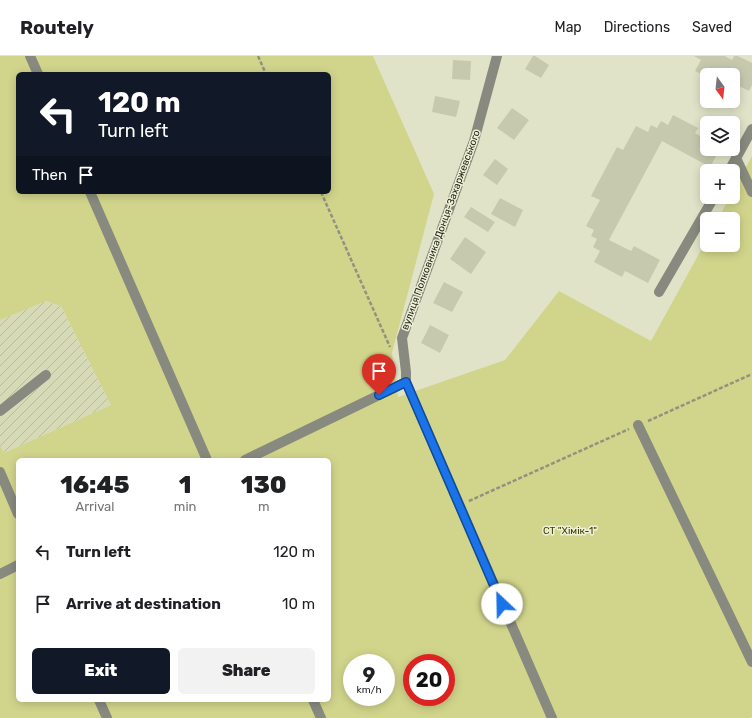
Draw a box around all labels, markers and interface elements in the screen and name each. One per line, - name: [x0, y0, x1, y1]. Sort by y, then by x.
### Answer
- text: Routely: [20, 16, 94, 39]
- text: Map: [555, 19, 582, 36]
- text: Directions: [604, 19, 670, 36]
- text: Saved: [692, 19, 732, 36]
- north arrow: [700, 68, 740, 108]
- map controls: [700, 68, 740, 252]
- text: 120 m: [98, 86, 181, 119]
- icon: left: [32, 88, 84, 140]
- button: layers: [700, 116, 740, 156]
- text: Turn left: [98, 120, 168, 142]
- street label: вулиця Полковника Донця-Захаржевського: [399, 128, 483, 332]
- icon: arrive: [75, 164, 97, 186]
- button: +: [700, 164, 740, 204]
- text: Then: [32, 166, 67, 184]
- button: −: [700, 212, 740, 252]
- pin: [362, 354, 396, 395]
- icon: arrive: [368, 360, 390, 382]
- text: 16:45: [60, 471, 130, 499]
- text: 1: [179, 471, 191, 499]
- text: 130: [241, 471, 287, 499]
- text: Arrival: [75, 499, 114, 514]
- text: min: [174, 499, 196, 514]
- text: m: [258, 499, 270, 514]
- park label: СТ "Хімік-1": [543, 525, 597, 537]
- icon: left: [32, 541, 54, 563]
- text: Turn left: [66, 543, 131, 561]
- text: 120 m: [273, 543, 315, 561]
- position arrow: [481, 583, 523, 625]
- icon: arrive: [32, 593, 54, 615]
- text: Arrive at destination: [66, 595, 221, 613]
- text: 10 m: [282, 595, 315, 613]
- button: Exit: [32, 648, 170, 694]
- button: Share: [178, 648, 315, 694]
- speed limit sign: 20: [403, 654, 455, 706]
- text: 9: [363, 663, 375, 687]
- text: km/h: [357, 684, 381, 696]

